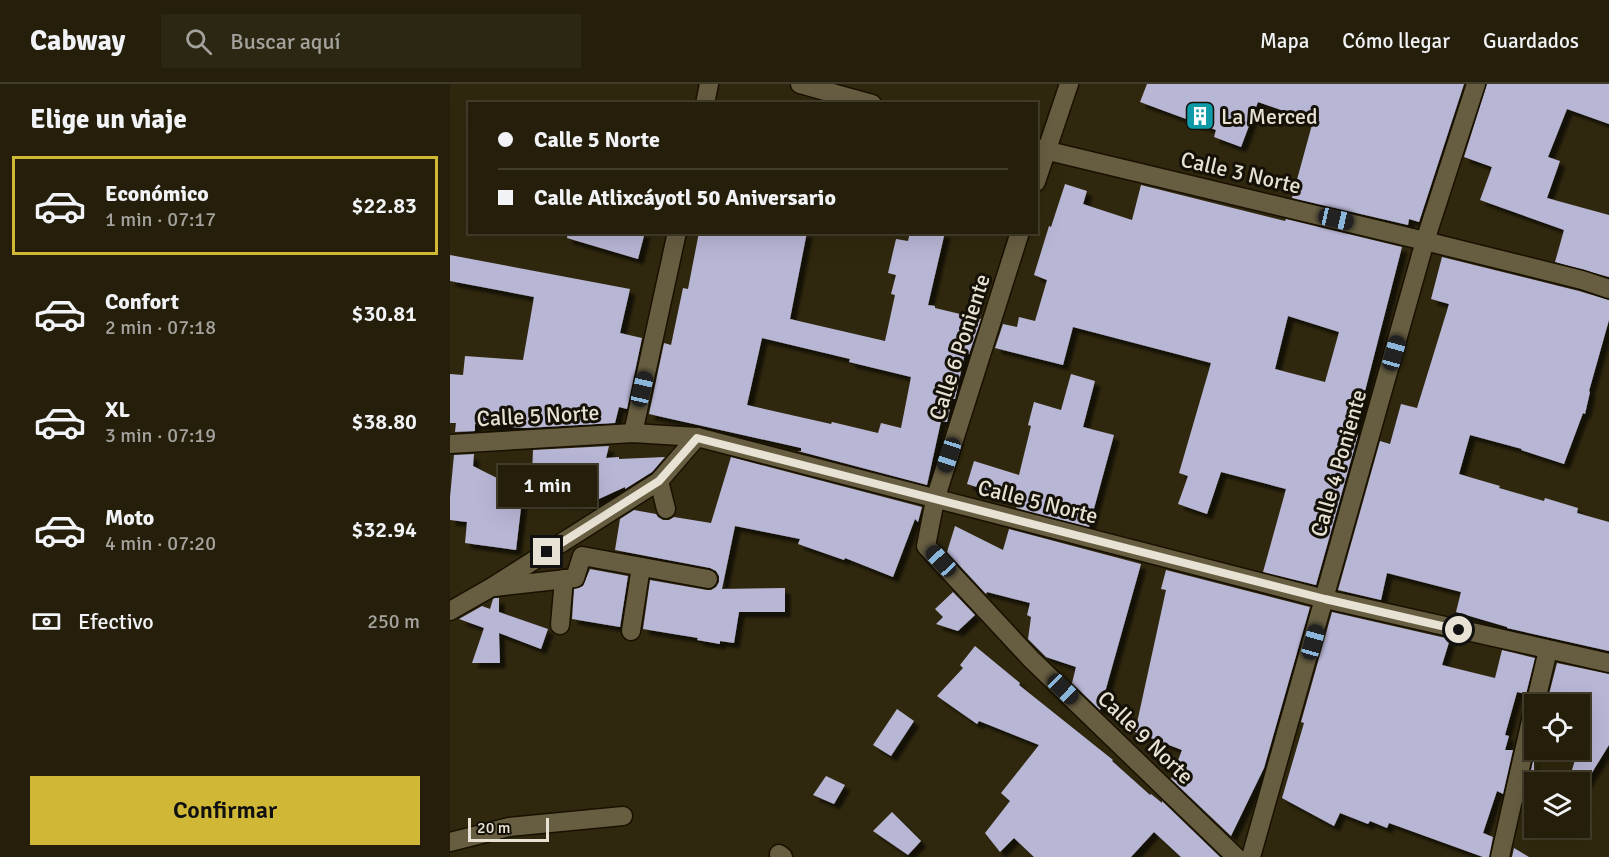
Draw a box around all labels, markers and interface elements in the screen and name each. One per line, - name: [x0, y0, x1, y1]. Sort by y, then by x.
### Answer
- search box: [161, 14, 581, 68]
- text: Cabway: [30, 24, 125, 58]
- icon: search: [182, 25, 215, 58]
- text: Buscar aquí: [230, 28, 340, 55]
- text: Mapa: [1260, 28, 1309, 54]
- text: Cómo llegar: [1342, 28, 1450, 54]
- text: Guardados: [1483, 28, 1579, 54]
- building icon: La Merced: [1184, 100, 1216, 132]
- text: Elige un viaje: [30, 103, 187, 136]
- place label: La Merced: [1221, 103, 1318, 130]
- text: Calle 5 Norte: [534, 126, 660, 153]
- street label: Calle 3 Norte: [1178, 146, 1304, 199]
- icon: car: [33, 179, 87, 233]
- text: Económico: [105, 180, 209, 207]
- text: Calle Atlixcáyotl 50 Aniversario: [534, 184, 836, 211]
- text: $22.83: [352, 192, 417, 219]
- car: [1316, 206, 1356, 232]
- text: 1 min · 07:17: [105, 207, 216, 232]
- street label: Calle 6 Poniente: [923, 271, 996, 424]
- icon: car: [33, 287, 87, 341]
- text: Confort: [105, 288, 179, 315]
- text: $30.81: [352, 300, 417, 327]
- text: 2 min · 07:18: [105, 315, 216, 340]
- car: [1380, 333, 1408, 373]
- car: [629, 369, 655, 409]
- street label: Calle 4 Poniente: [1305, 386, 1372, 540]
- icon: car: [33, 395, 87, 449]
- text: XL: [105, 396, 130, 423]
- street label: Calle 5 Norte: [476, 399, 600, 432]
- text: $38.80: [352, 408, 417, 435]
- text: 3 min · 07:19: [105, 423, 216, 448]
- car: [935, 435, 963, 475]
- callout: 1 min: [498, 465, 596, 507]
- text: 1 min: [524, 473, 571, 498]
- street label: Calle 5 Norte: [975, 474, 1101, 529]
- icon: car: [33, 503, 87, 557]
- text: Moto: [105, 504, 154, 531]
- text: $32.94: [352, 516, 417, 543]
- text: 4 min · 07:20: [105, 531, 216, 556]
- route end: [533, 538, 560, 565]
- car: [922, 542, 960, 580]
- icon: cash: [30, 605, 63, 638]
- text: Efectivo: [78, 608, 154, 635]
- text: 250 m: [367, 609, 420, 634]
- route start: [1445, 616, 1472, 643]
- car: [1299, 622, 1327, 662]
- car: [1044, 670, 1082, 708]
- street label: Calle 9 Norte: [1092, 685, 1199, 790]
- map controls: [1524, 694, 1590, 838]
- button: locate: [1524, 694, 1590, 760]
- button: layers: [1524, 772, 1590, 838]
- button: Confirmar: [30, 776, 420, 845]
- scale bar: [468, 815, 549, 842]
- text: 20 m: [477, 818, 511, 838]

